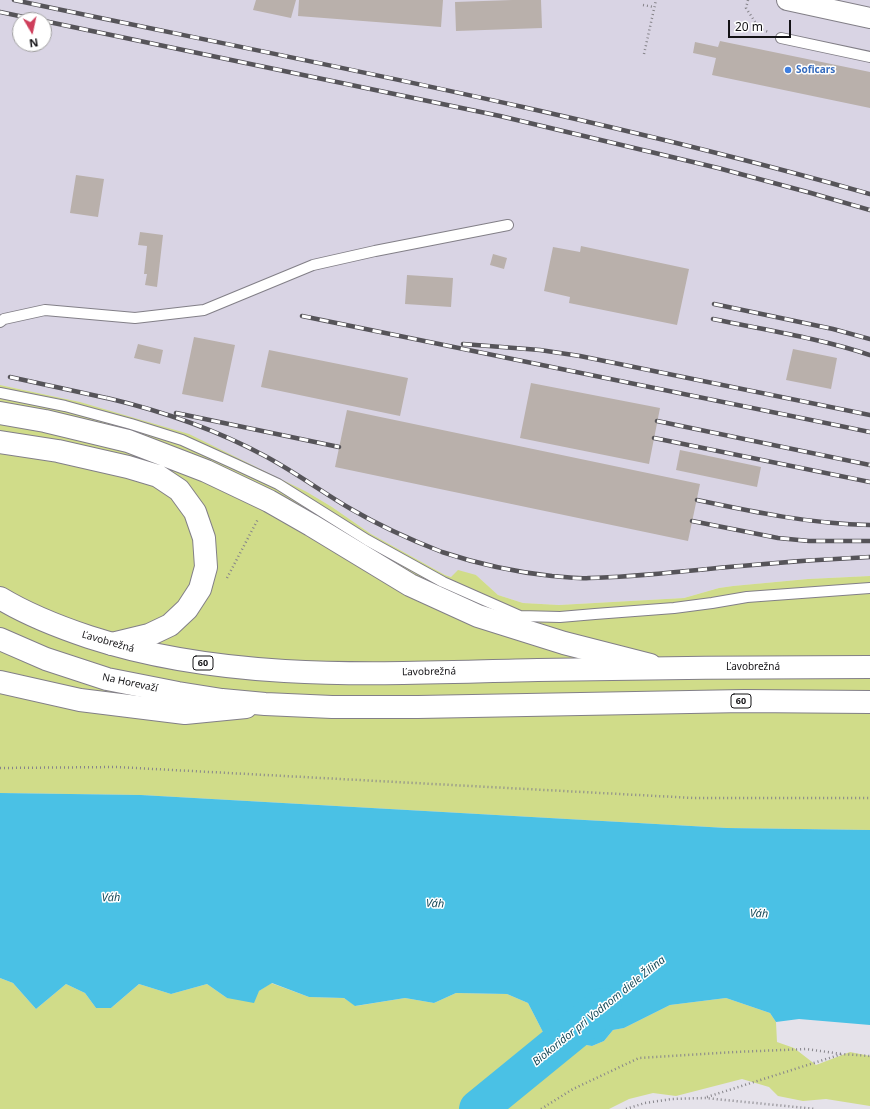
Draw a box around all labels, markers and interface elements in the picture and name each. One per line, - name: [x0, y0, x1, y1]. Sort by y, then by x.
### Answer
- north arrow: [12, 12, 52, 52]
- scale bar: [730, 12, 793, 38]
- text: 20 m: [735, 18, 763, 35]
- text: N: [28, 35, 39, 51]
- place label: Soficars: [796, 64, 835, 76]
- marker: Soficars: [783, 65, 793, 75]
- street label: Ľavobrežná: [80, 629, 136, 655]
- road number: 60: [193, 656, 213, 670]
- street label: Ľavobrežná: [726, 661, 780, 673]
- street label: Ľavobrežná: [402, 666, 456, 678]
- street label: Na Horevaží: [101, 671, 159, 695]
- road number: 60: [731, 694, 751, 708]
- water label: Váh: [102, 891, 120, 905]
- water label: Váh: [426, 897, 444, 911]
- water label: Váh: [750, 907, 768, 921]
- water label: Biokoridor pri Vodnom diele Žilina: [530, 953, 668, 1069]

